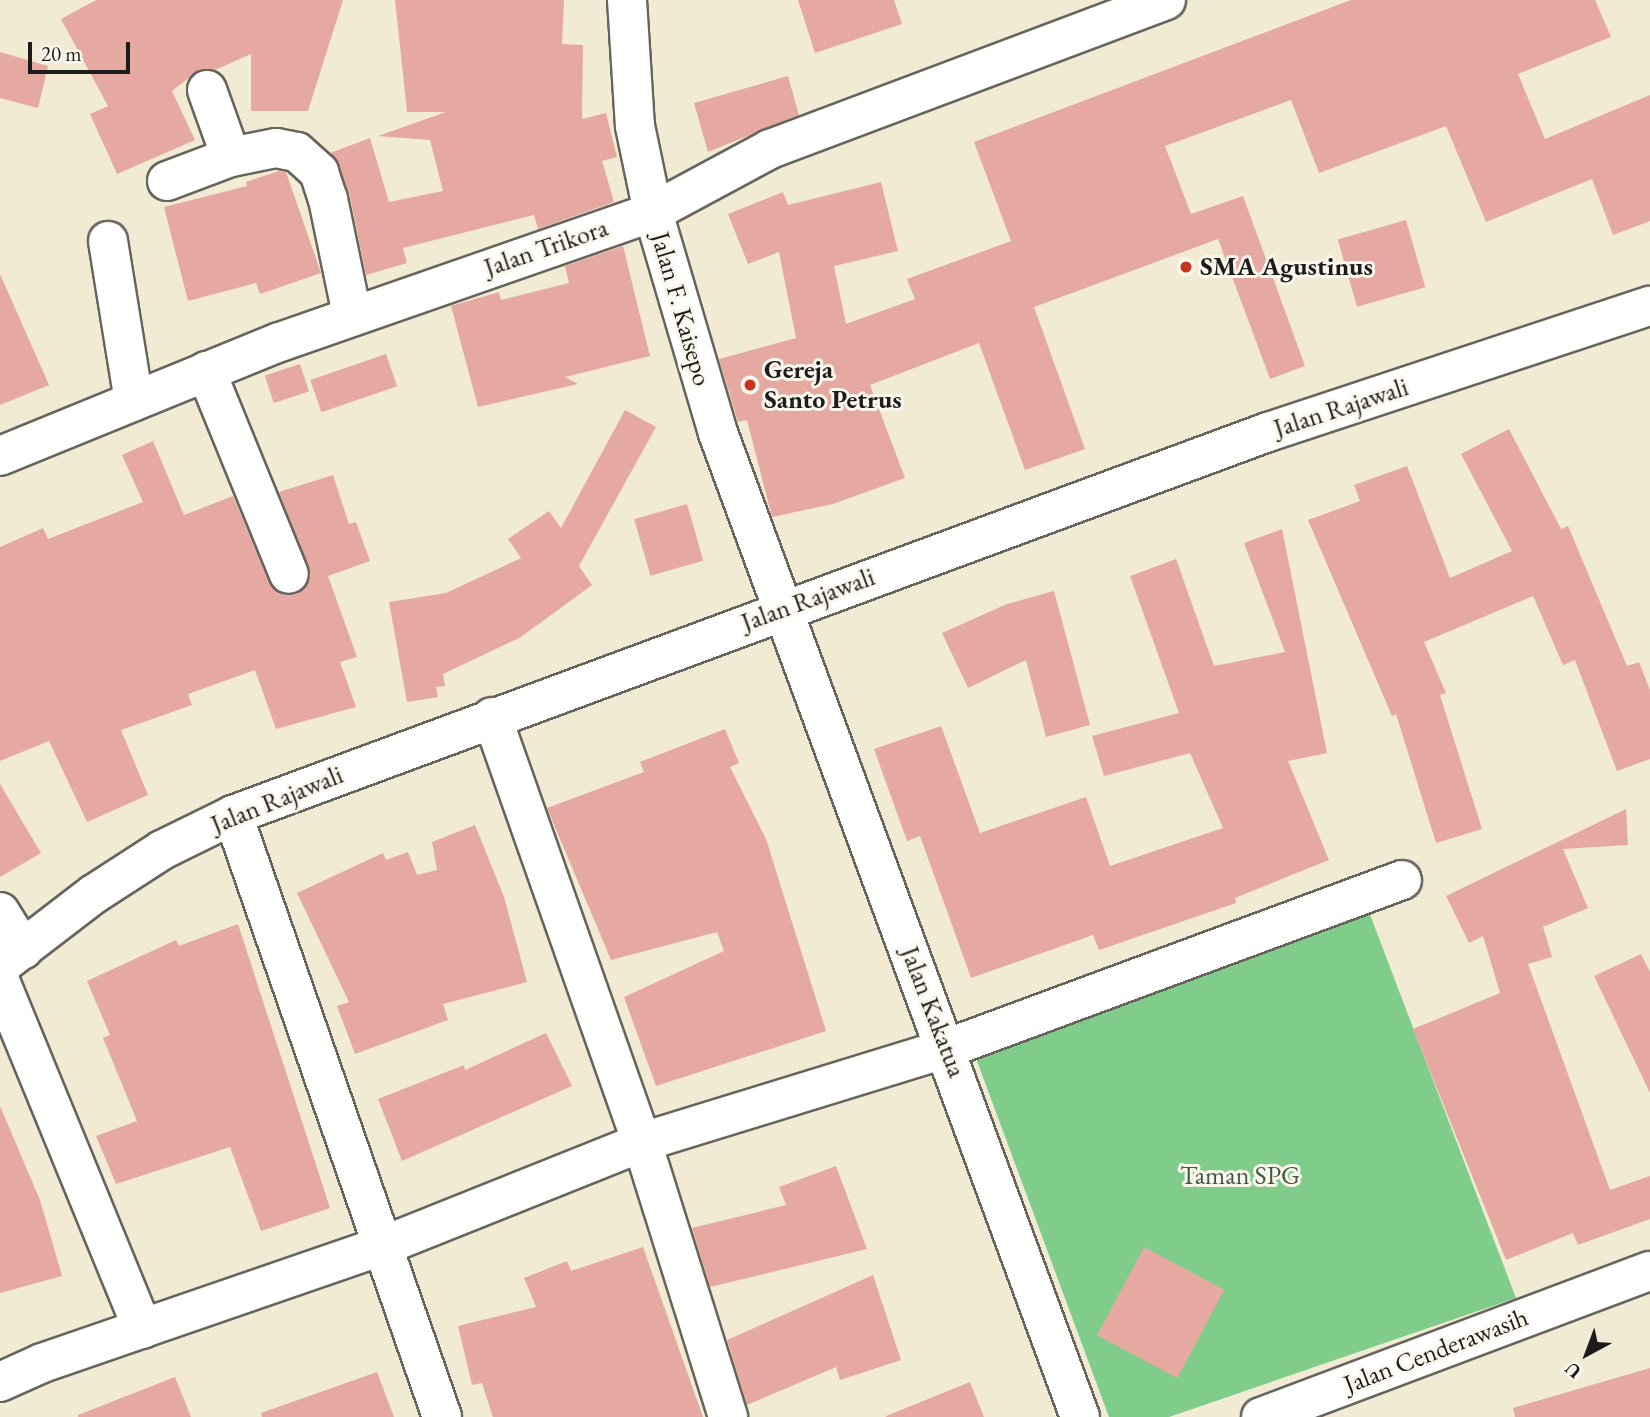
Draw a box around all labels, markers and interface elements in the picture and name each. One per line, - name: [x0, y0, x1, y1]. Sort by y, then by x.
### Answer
- scale bar: [32, 28, 133, 72]
- text: 20 m: [41, 40, 82, 67]
- street label: Jalan Trikora: [480, 212, 612, 284]
- street label: Jalan F. Kaisepo: [644, 228, 718, 390]
- place label: SMA Agustinus: [1200, 251, 1373, 283]
- marker: SMA Agustinus: [1178, 259, 1194, 275]
- place label: Gereja Santo Petrus: [764, 354, 902, 416]
- street label: Jalan Rajawali: [1270, 372, 1412, 444]
- marker: Gereja Santo Petrus: [742, 377, 758, 393]
- street label: Jalan Rajawali: [737, 561, 879, 639]
- street label: Jalan Rajawali: [206, 759, 348, 841]
- street label: Jalan Kakatua: [894, 942, 972, 1082]
- park label: Taman SPG: [1180, 1160, 1300, 1192]
- street label: Jalan Cenderawasih: [1339, 1302, 1533, 1400]
- north arrow: [1552, 1319, 1622, 1389]
- text: U: [1559, 1356, 1586, 1384]

